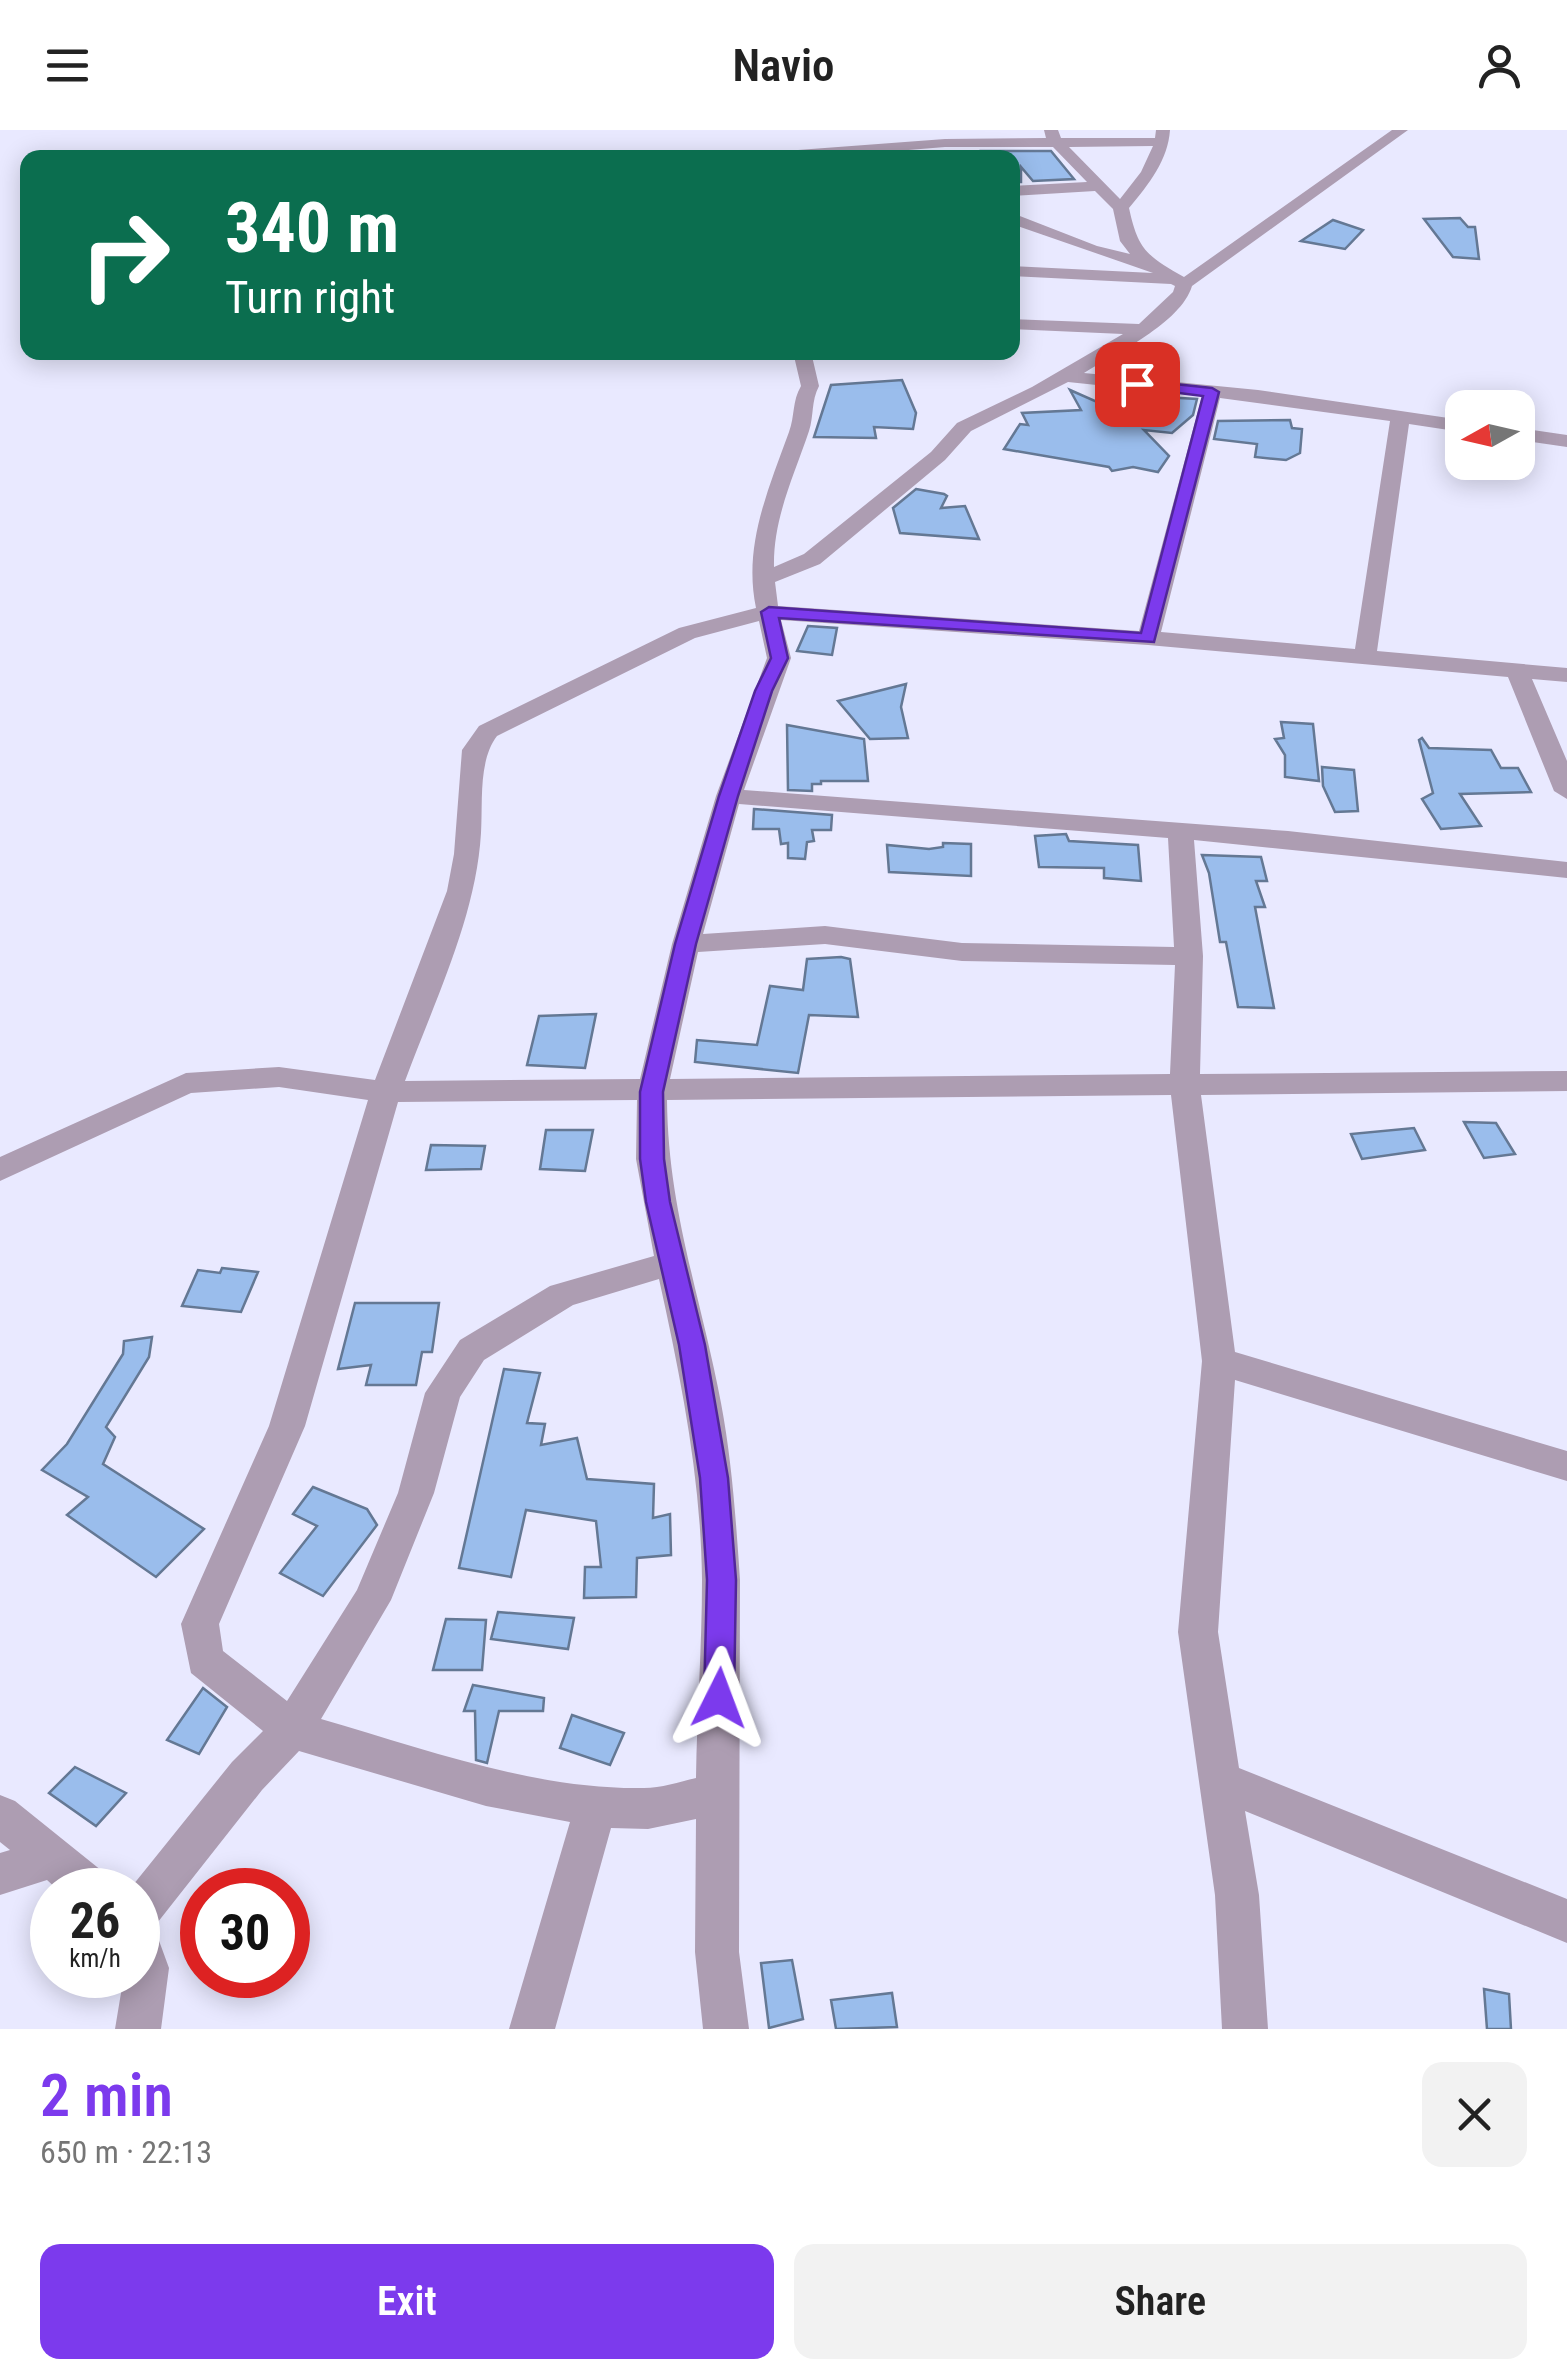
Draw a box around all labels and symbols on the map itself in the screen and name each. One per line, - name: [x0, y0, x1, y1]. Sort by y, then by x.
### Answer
- pin: [1095, 342, 1180, 427]
- north arrow: [1445, 390, 1535, 480]
- position arrow: [667, 1646, 771, 1750]
- speed limit sign: 30: [180, 1868, 310, 1998]

